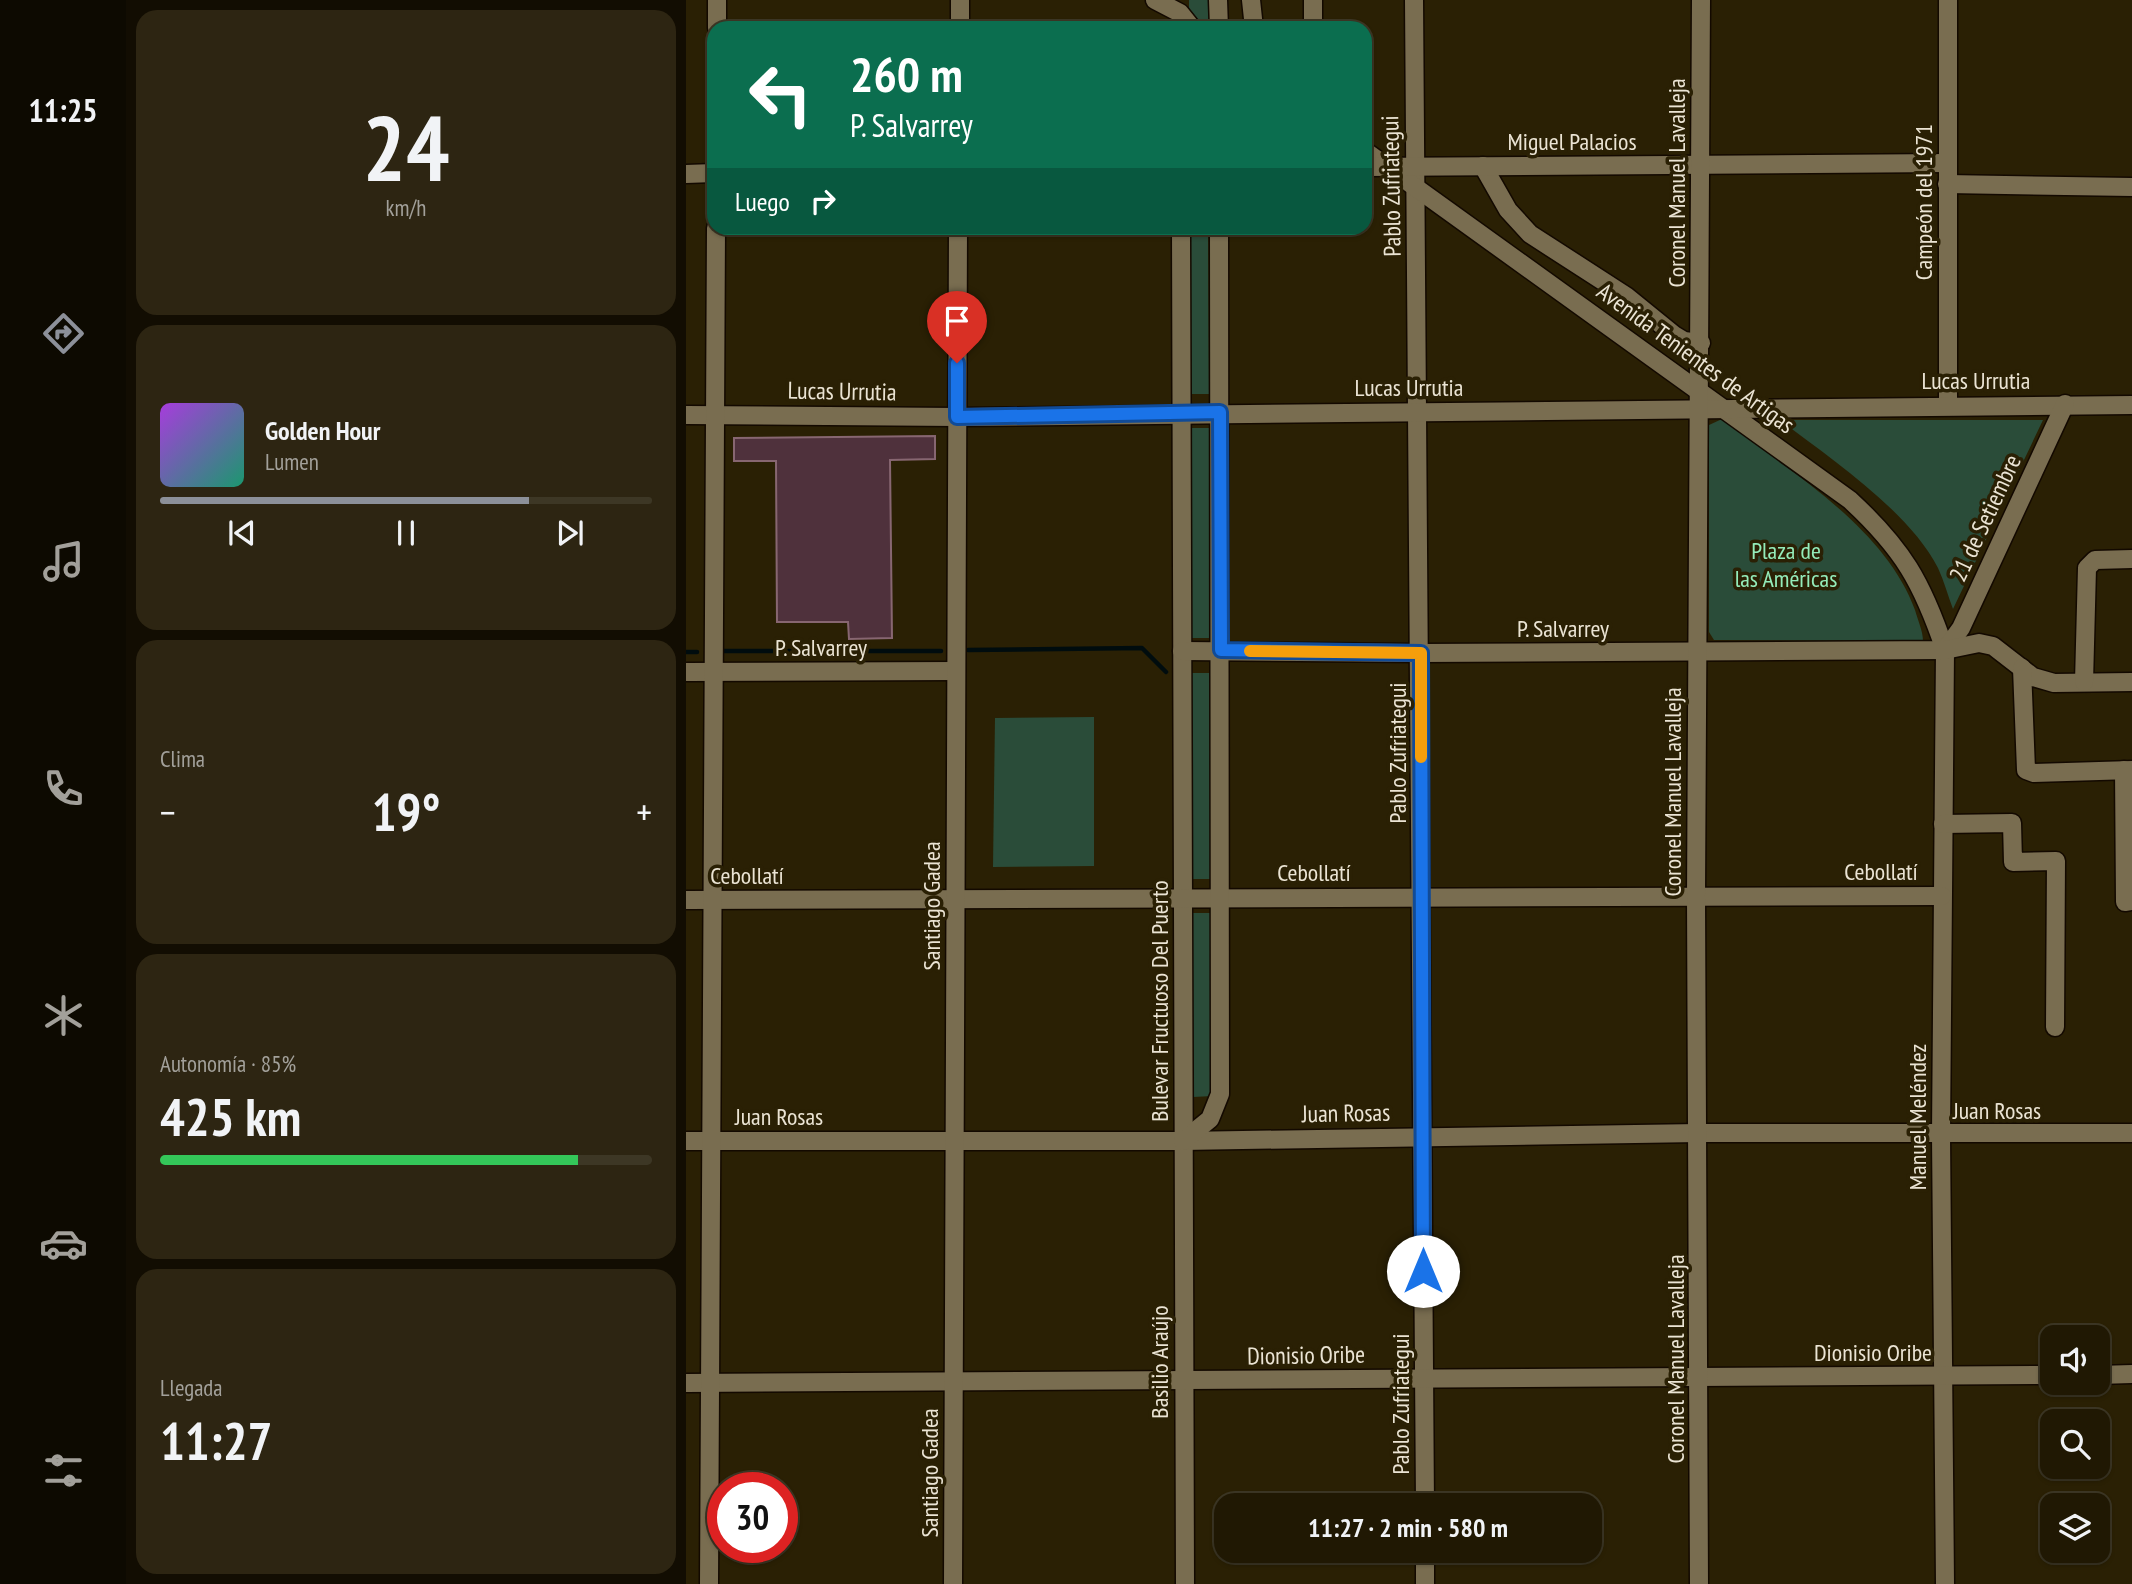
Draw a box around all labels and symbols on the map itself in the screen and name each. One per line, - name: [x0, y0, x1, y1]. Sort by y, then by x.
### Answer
- street label: Coronel Manuel Lavalleja: [1661, 78, 1692, 288]
- street label: Pablo Zufriategui: [1374, 115, 1408, 257]
- street label: Campeón del 1971: [1908, 124, 1939, 280]
- street label: Miguel Palacios: [1507, 126, 1637, 157]
- street label: Avenida Tenientes de Artigas: [1591, 276, 1801, 440]
- pin: [927, 291, 987, 363]
- street label: Lucas Urrutia: [1922, 365, 2030, 396]
- street label: Lucas Urrutia: [1355, 372, 1463, 403]
- street label: Lucas Urrutia: [787, 375, 897, 407]
- street label: 21 de Setiembre: [1942, 450, 2028, 586]
- park label: Plaza de las Américas: [1735, 535, 1837, 594]
- street label: P. Salvarrey: [1517, 613, 1609, 644]
- street label: P. Salvarrey: [775, 632, 867, 663]
- street label: Pablo Zufriategui: [1382, 682, 1413, 824]
- street label: Coronel Manuel Lavalleja: [1657, 687, 1688, 897]
- street label: Santiago Gadea: [916, 842, 947, 970]
- street label: Cebollatí: [1844, 856, 1918, 887]
- street label: Cebollatí: [1277, 857, 1351, 888]
- street label: Cebollatí: [710, 860, 784, 891]
- street label: Bulevar Fructuoso Del Puerto: [1144, 880, 1175, 1122]
- street label: Manuel Meléndez: [1902, 1044, 1933, 1190]
- street label: Juan Rosas: [1952, 1095, 2041, 1126]
- street label: Juan Rosas: [1301, 1097, 1390, 1129]
- street label: Juan Rosas: [734, 1101, 823, 1132]
- position arrow: [1386, 1234, 1460, 1308]
- street label: Coronel Manuel Lavalleja: [1660, 1254, 1691, 1464]
- street label: Basilio Araújo: [1144, 1305, 1175, 1419]
- street label: Pablo Zufriategui: [1385, 1333, 1416, 1475]
- street label: Dionisio Oribe: [1814, 1337, 1932, 1368]
- street label: Dionisio Oribe: [1247, 1338, 1365, 1372]
- street label: Santiago Gadea: [914, 1409, 945, 1537]
- speed limit sign: 30: [707, 1472, 798, 1563]

